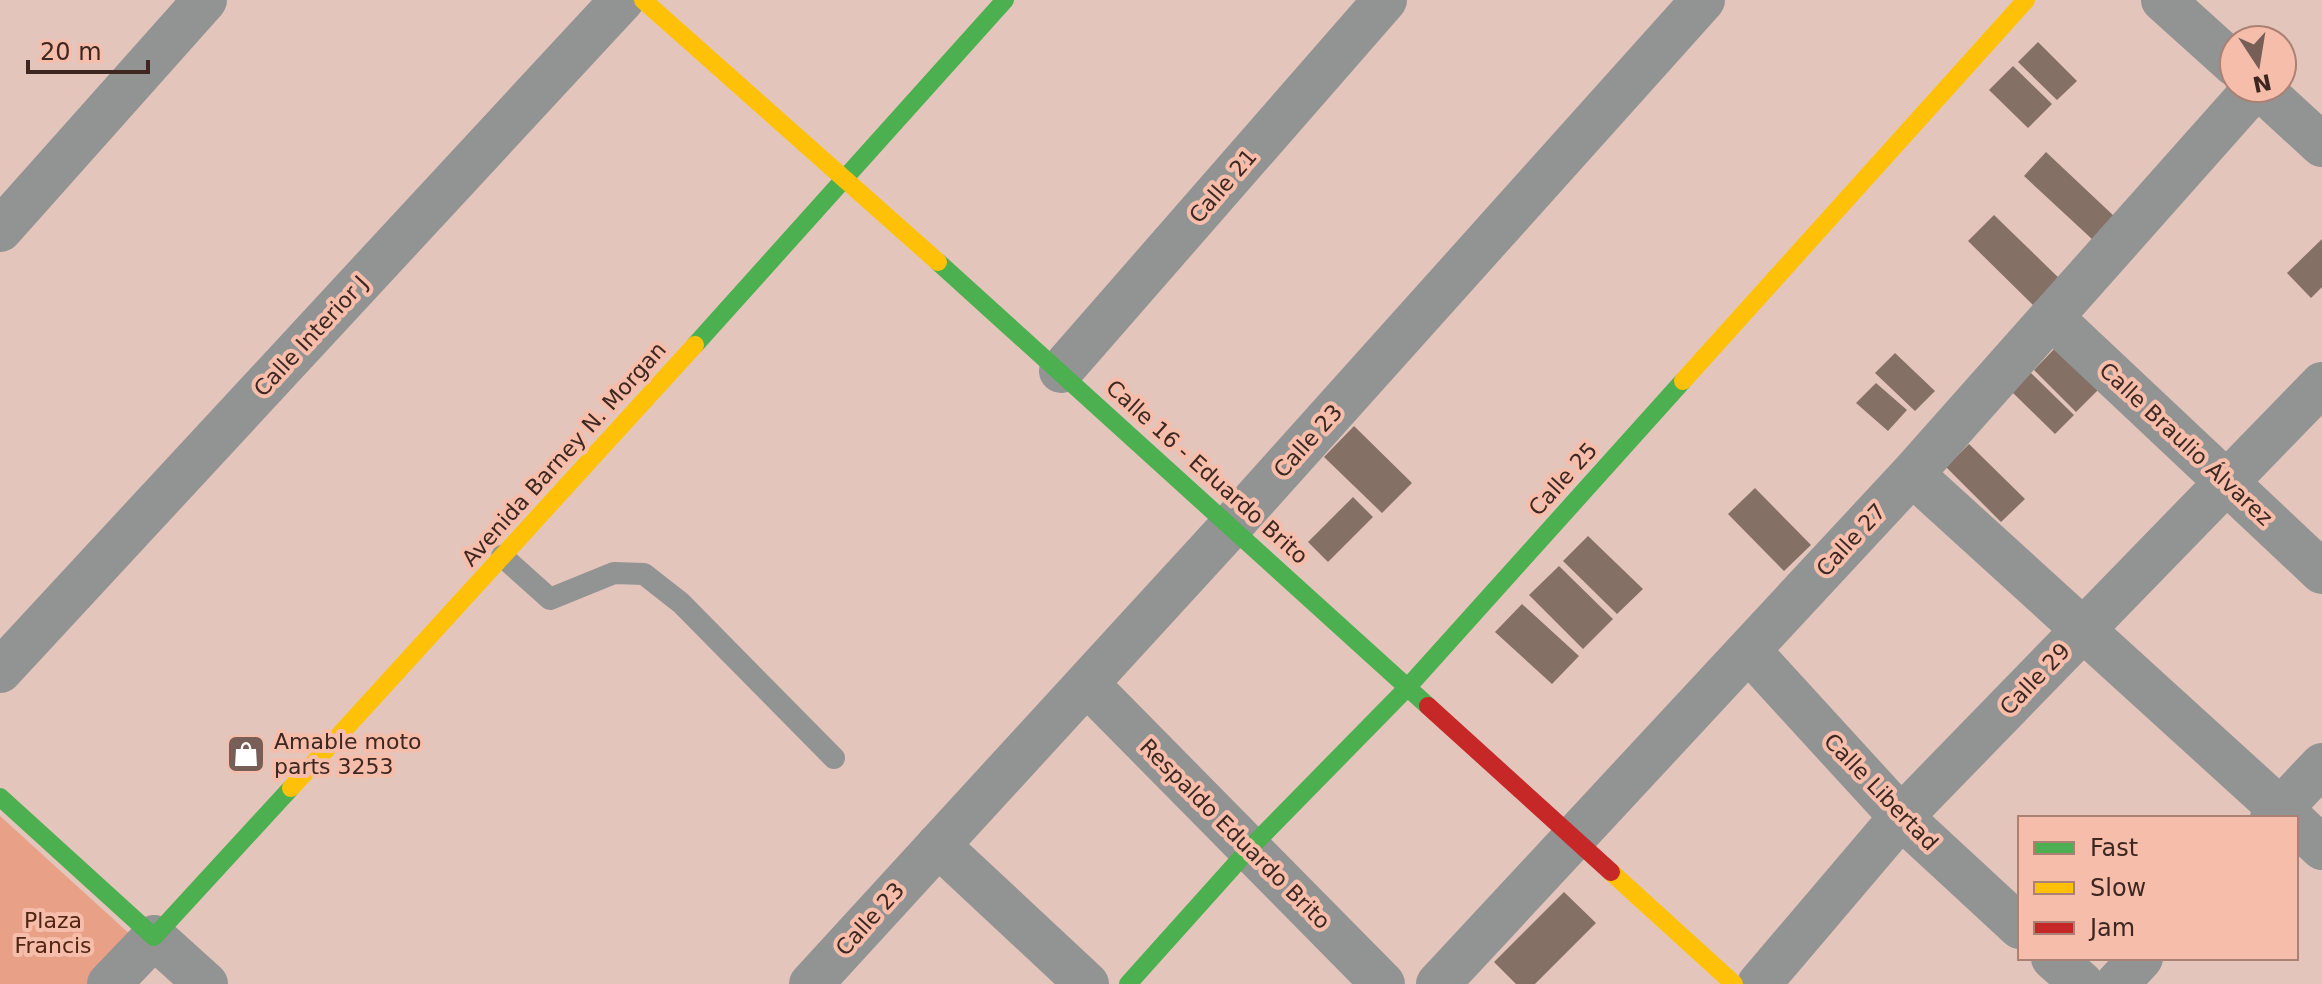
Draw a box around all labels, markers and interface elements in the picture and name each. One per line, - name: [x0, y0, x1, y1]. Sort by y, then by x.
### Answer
- scale bar: [28, 24, 148, 74]
- north arrow: [2218, 24, 2298, 104]
- text: 20 m: [40, 38, 102, 66]
- text: N: [2250, 69, 2274, 97]
- street label: Calle 21: [1184, 144, 1262, 228]
- street label: Calle Interior J: [249, 271, 373, 401]
- street label: Avenida Barney N. Morgan: [457, 337, 671, 571]
- street label: Calle Braulio Álvarez: [2094, 357, 2278, 531]
- street label: Calle 16 - Eduardo Brito: [1101, 375, 1313, 569]
- street label: Calle 23: [1269, 399, 1347, 483]
- street label: Calle 25: [1524, 437, 1602, 521]
- street label: Calle 27: [1811, 499, 1891, 581]
- street label: Calle 29: [1995, 638, 2075, 720]
- street label: Calle Libertad: [1819, 728, 1943, 856]
- place label: Amable moto parts 3253: [274, 729, 422, 779]
- shop icon: Amable moto parts 3253: [225, 733, 267, 775]
- street label: Respaldo Eduardo Brito: [1135, 734, 1335, 934]
- legend: [2018, 816, 2298, 960]
- text: Fast: [2090, 834, 2138, 862]
- text: Slow: [2090, 874, 2146, 902]
- street label: Calle 23: [831, 877, 909, 961]
- park label: Plaza Francis: [14, 908, 92, 958]
- text: Jam: [2088, 914, 2135, 942]

